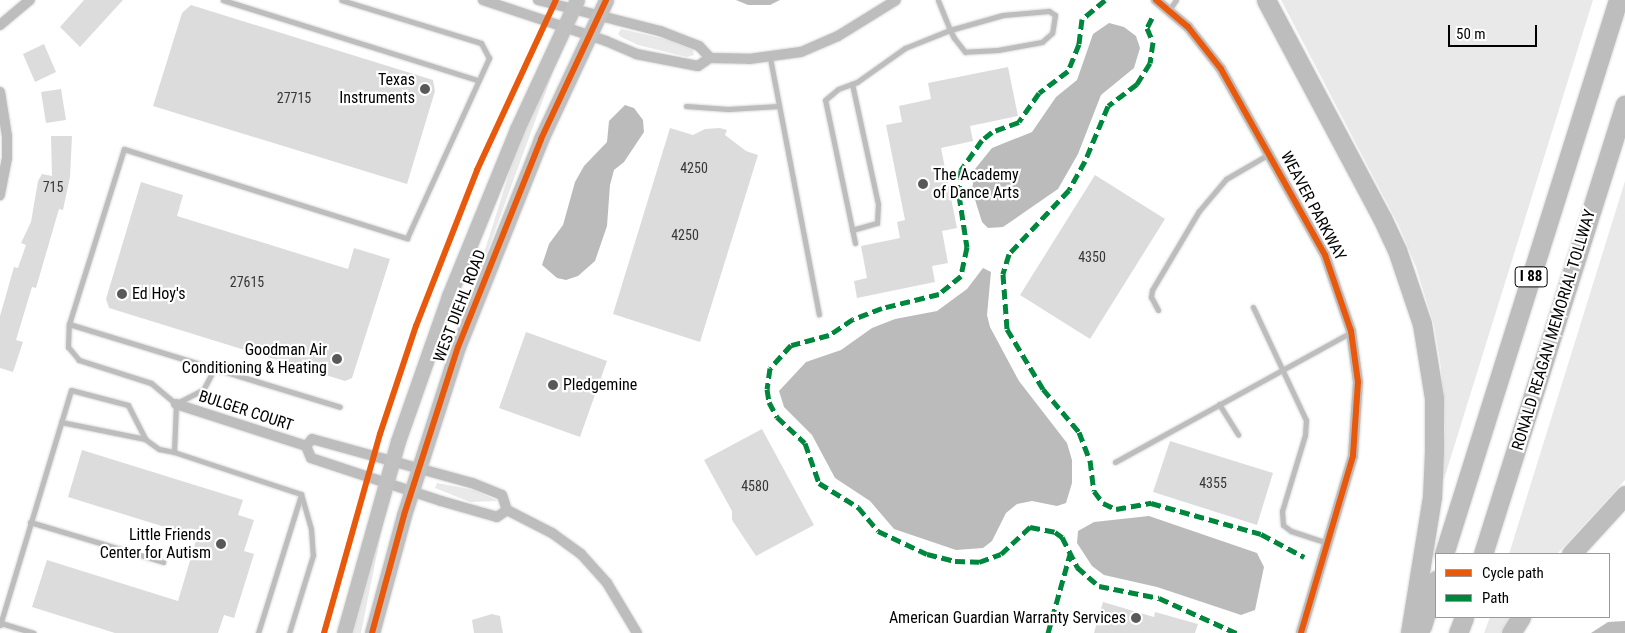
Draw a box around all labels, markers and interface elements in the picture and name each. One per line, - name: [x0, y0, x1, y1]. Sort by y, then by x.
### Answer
- scale bar: [1450, 15, 1539, 47]
- text: 50 m: [1456, 25, 1486, 43]
- place label: Texas Instruments: [339, 70, 415, 108]
- marker: Texas Instruments: [419, 83, 431, 95]
- house number: 27715: [277, 90, 311, 106]
- street label: WEAVER PARKWAY: [1276, 148, 1350, 264]
- house number: 4250: [680, 160, 708, 176]
- place label: The Academy of Dance Arts: [933, 165, 1019, 203]
- marker: The Academy of Dance Arts: [917, 178, 929, 190]
- house number: 715: [43, 179, 63, 195]
- street label: RONALD REAGAN MEMORIAL TOLLWAY: [1508, 207, 1600, 453]
- house number: 4250: [671, 227, 699, 243]
- street label: WEST DIEHL ROAD: [430, 247, 490, 365]
- house number: 4350: [1078, 249, 1106, 265]
- road number: I 88: [1514, 264, 1548, 290]
- house number: 27615: [230, 274, 264, 290]
- place label: Ed Hoy's: [132, 284, 186, 304]
- marker: Ed Hoy's: [116, 288, 128, 300]
- place label: Goodman Air Conditioning & Heating: [182, 340, 327, 378]
- marker: Goodman Air Conditioning & Heating: [331, 353, 343, 365]
- place label: Pledgemine: [563, 375, 637, 395]
- marker: Pledgemine: [547, 379, 559, 391]
- street label: BULGER COURT: [196, 387, 296, 435]
- house number: 4355: [1199, 475, 1227, 491]
- house number: 4580: [741, 478, 769, 494]
- place label: Little Friends Center for Autism: [100, 525, 211, 563]
- marker: Little Friends Center for Autism: [215, 538, 227, 550]
- legend: [1435, 553, 1610, 618]
- text: Cycle path: [1482, 564, 1544, 582]
- text: Path: [1482, 589, 1509, 607]
- place label: American Guardian Warranty Services: [889, 608, 1126, 628]
- marker: American Guardian Warranty Services: [1130, 612, 1142, 624]

